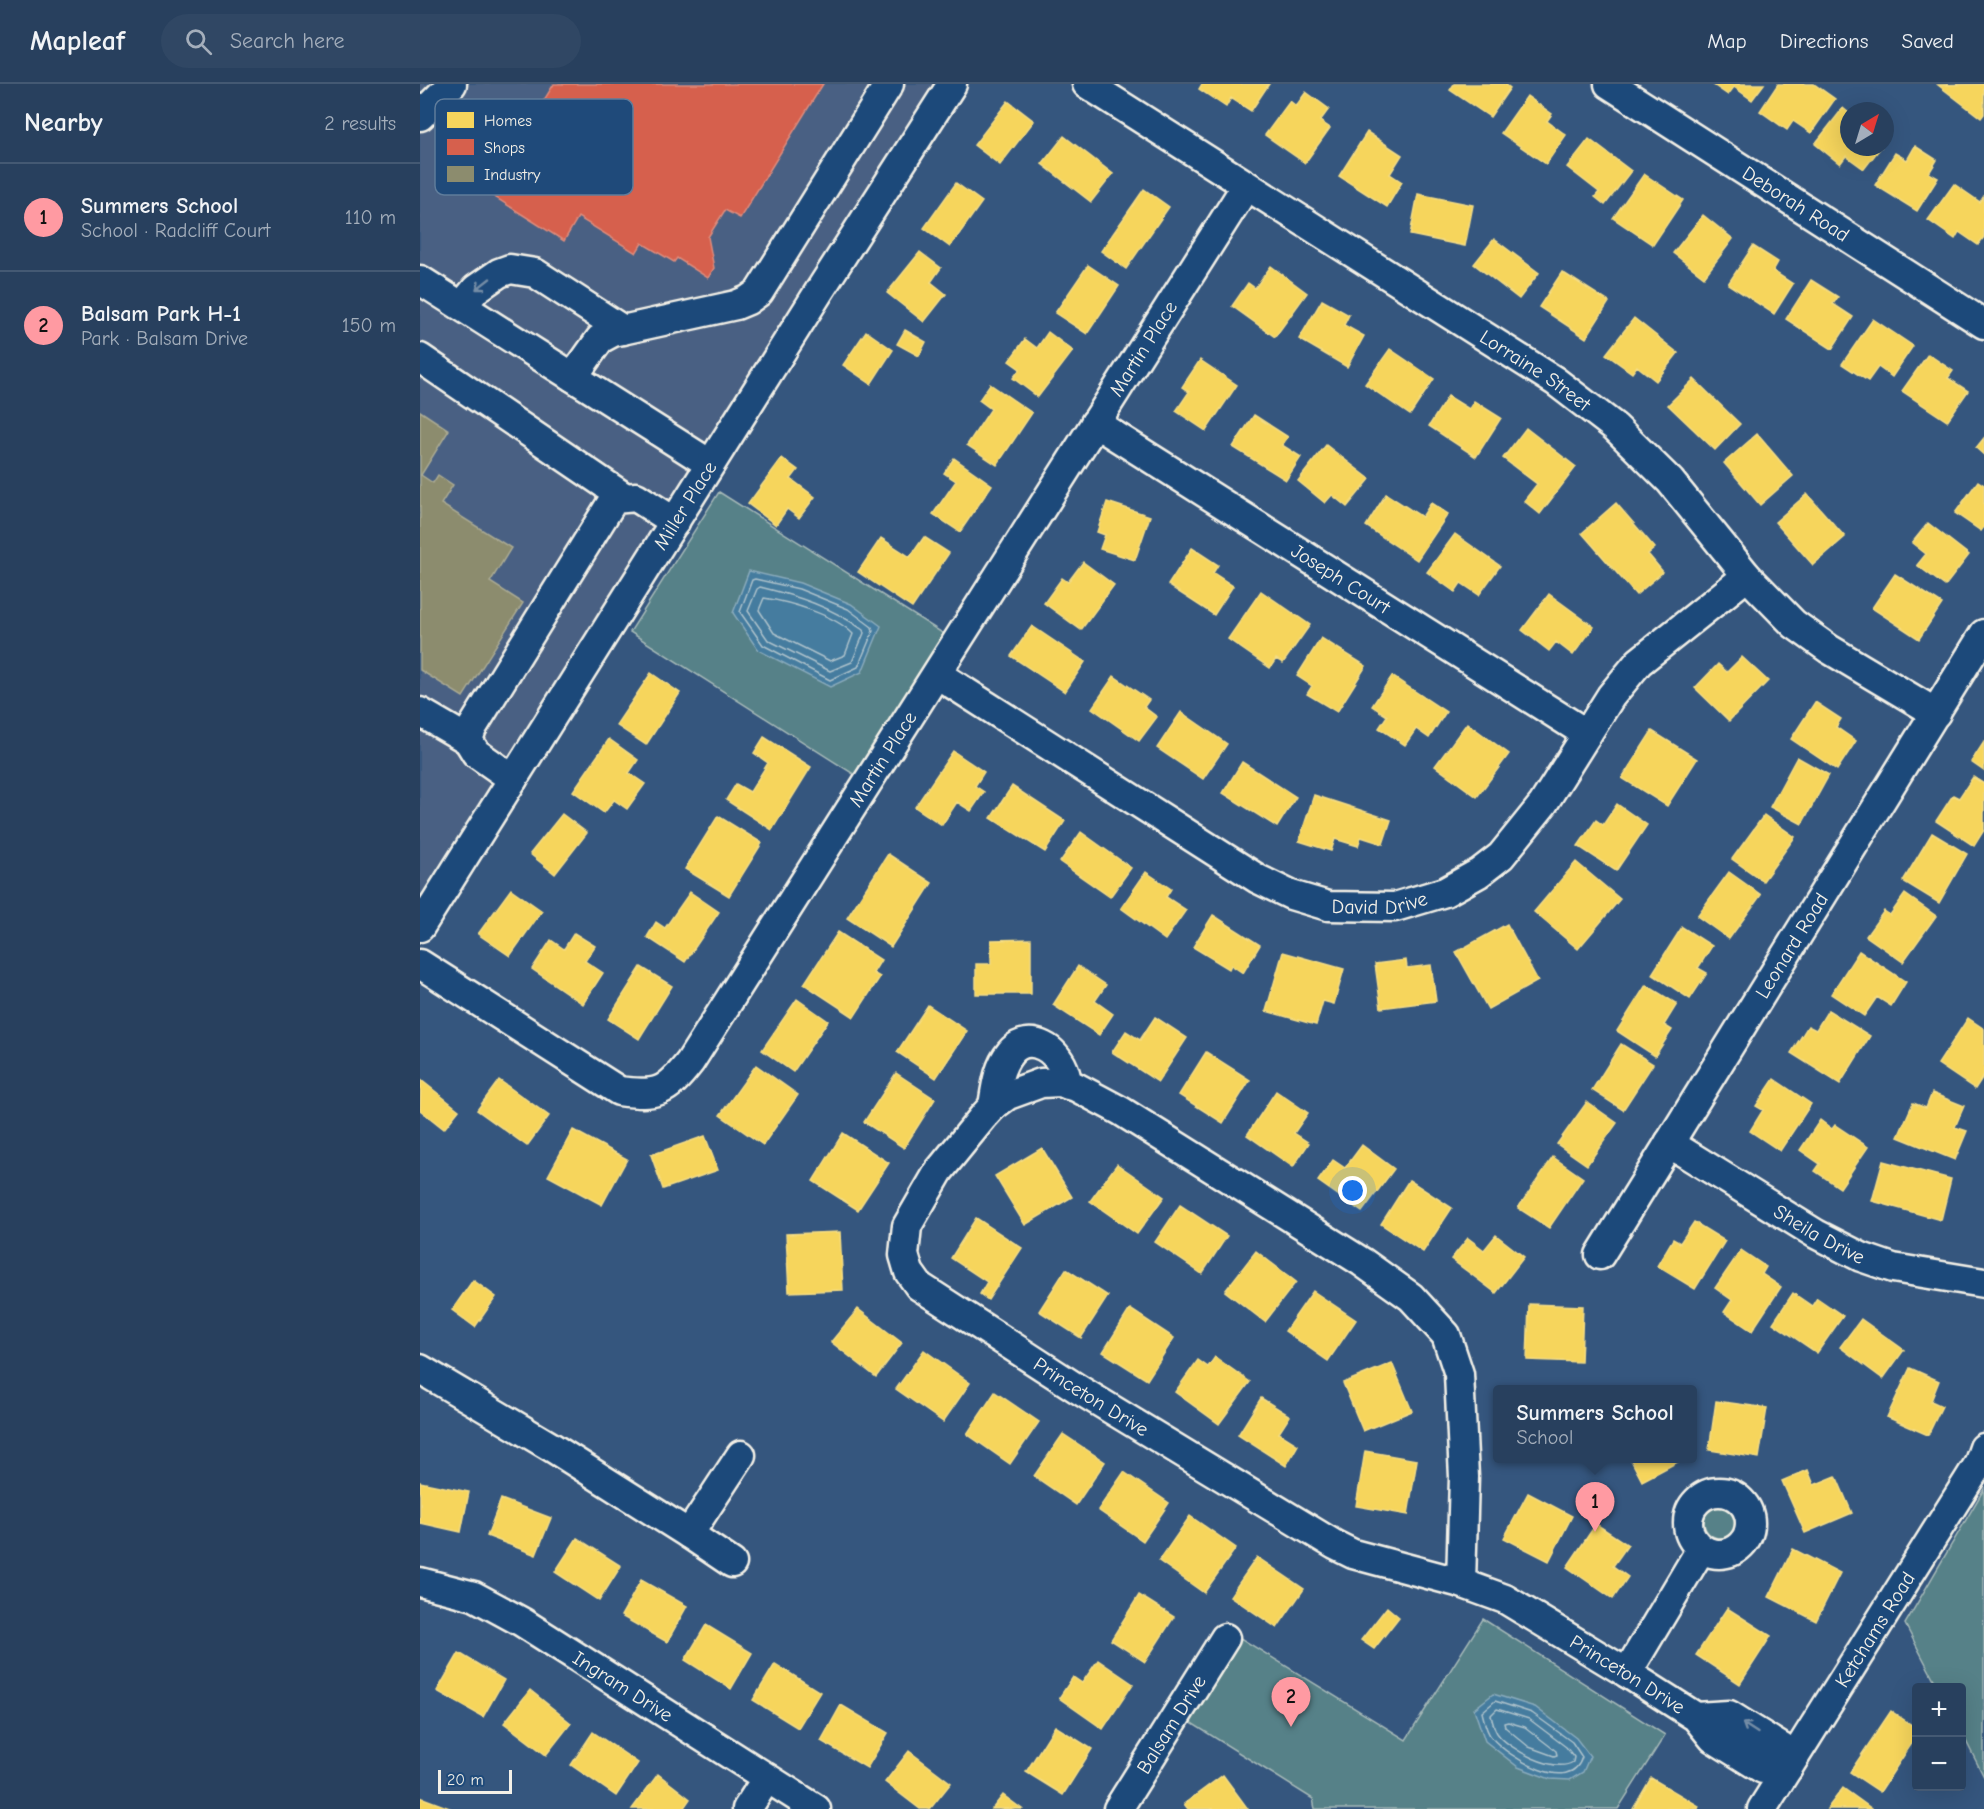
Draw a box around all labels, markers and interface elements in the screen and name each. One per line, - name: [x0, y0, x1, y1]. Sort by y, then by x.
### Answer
- search box: [161, 14, 581, 68]
- text: Mapleaf: [30, 25, 125, 57]
- icon: search: [182, 25, 215, 58]
- text: Search here: [230, 28, 344, 54]
- text: Map: [1707, 29, 1747, 53]
- text: Directions: [1780, 29, 1869, 53]
- text: Saved: [1902, 29, 1954, 53]
- legend: [435, 99, 633, 195]
- north arrow: [1840, 102, 1894, 156]
- text: Nearby: [24, 108, 103, 138]
- text: 2 results: [324, 112, 396, 135]
- text: Homes: [484, 112, 532, 130]
- text: Shops: [484, 139, 525, 157]
- street label: Deborah Road: [1738, 161, 1853, 247]
- text: Industry: [484, 166, 541, 184]
- text: Summers School: [81, 193, 238, 219]
- text: 1: [40, 206, 47, 229]
- text: 110 m: [345, 206, 396, 229]
- text: School · Radcliff Court: [81, 219, 271, 242]
- one-way arrow: [476, 278, 492, 291]
- street label: Martin Place: [1104, 297, 1182, 401]
- text: Balsam Park H-1: [81, 301, 241, 327]
- text: 2: [39, 314, 48, 337]
- text: 150 m: [342, 314, 396, 337]
- street label: Lorraine Street: [1475, 325, 1596, 417]
- text: Park · Balsam Drive: [81, 327, 248, 350]
- street label: Miller Place: [649, 457, 722, 554]
- street label: Joseph Court: [1287, 539, 1396, 619]
- street label: Martin Place: [844, 707, 922, 811]
- street label: David Drive: [1332, 887, 1430, 919]
- street label: Leonard Road: [1751, 889, 1833, 1003]
- your location: [1338, 1176, 1367, 1205]
- street label: Sheila Drive: [1769, 1200, 1869, 1269]
- street label: Princeton Drive: [1029, 1352, 1153, 1441]
- popup: [1493, 1385, 1697, 1463]
- text: Summers School: [1516, 1400, 1674, 1426]
- text: School: [1516, 1426, 1573, 1449]
- pin: 1: [1576, 1482, 1614, 1532]
- street label: Ketchams Road: [1830, 1568, 1920, 1692]
- street label: Princeton Drive: [1566, 1630, 1689, 1719]
- street label: Ingram Drive: [569, 1646, 677, 1727]
- street label: Balsam Drive: [1132, 1671, 1211, 1778]
- pin: 2: [1272, 1678, 1310, 1727]
- map controls: [1912, 1683, 1966, 1791]
- button: +: [1912, 1683, 1966, 1737]
- one-way arrow: [1743, 1722, 1759, 1734]
- button: −: [1912, 1737, 1966, 1791]
- scale bar: [438, 1767, 512, 1794]
- text: 20 m: [447, 1771, 484, 1789]

